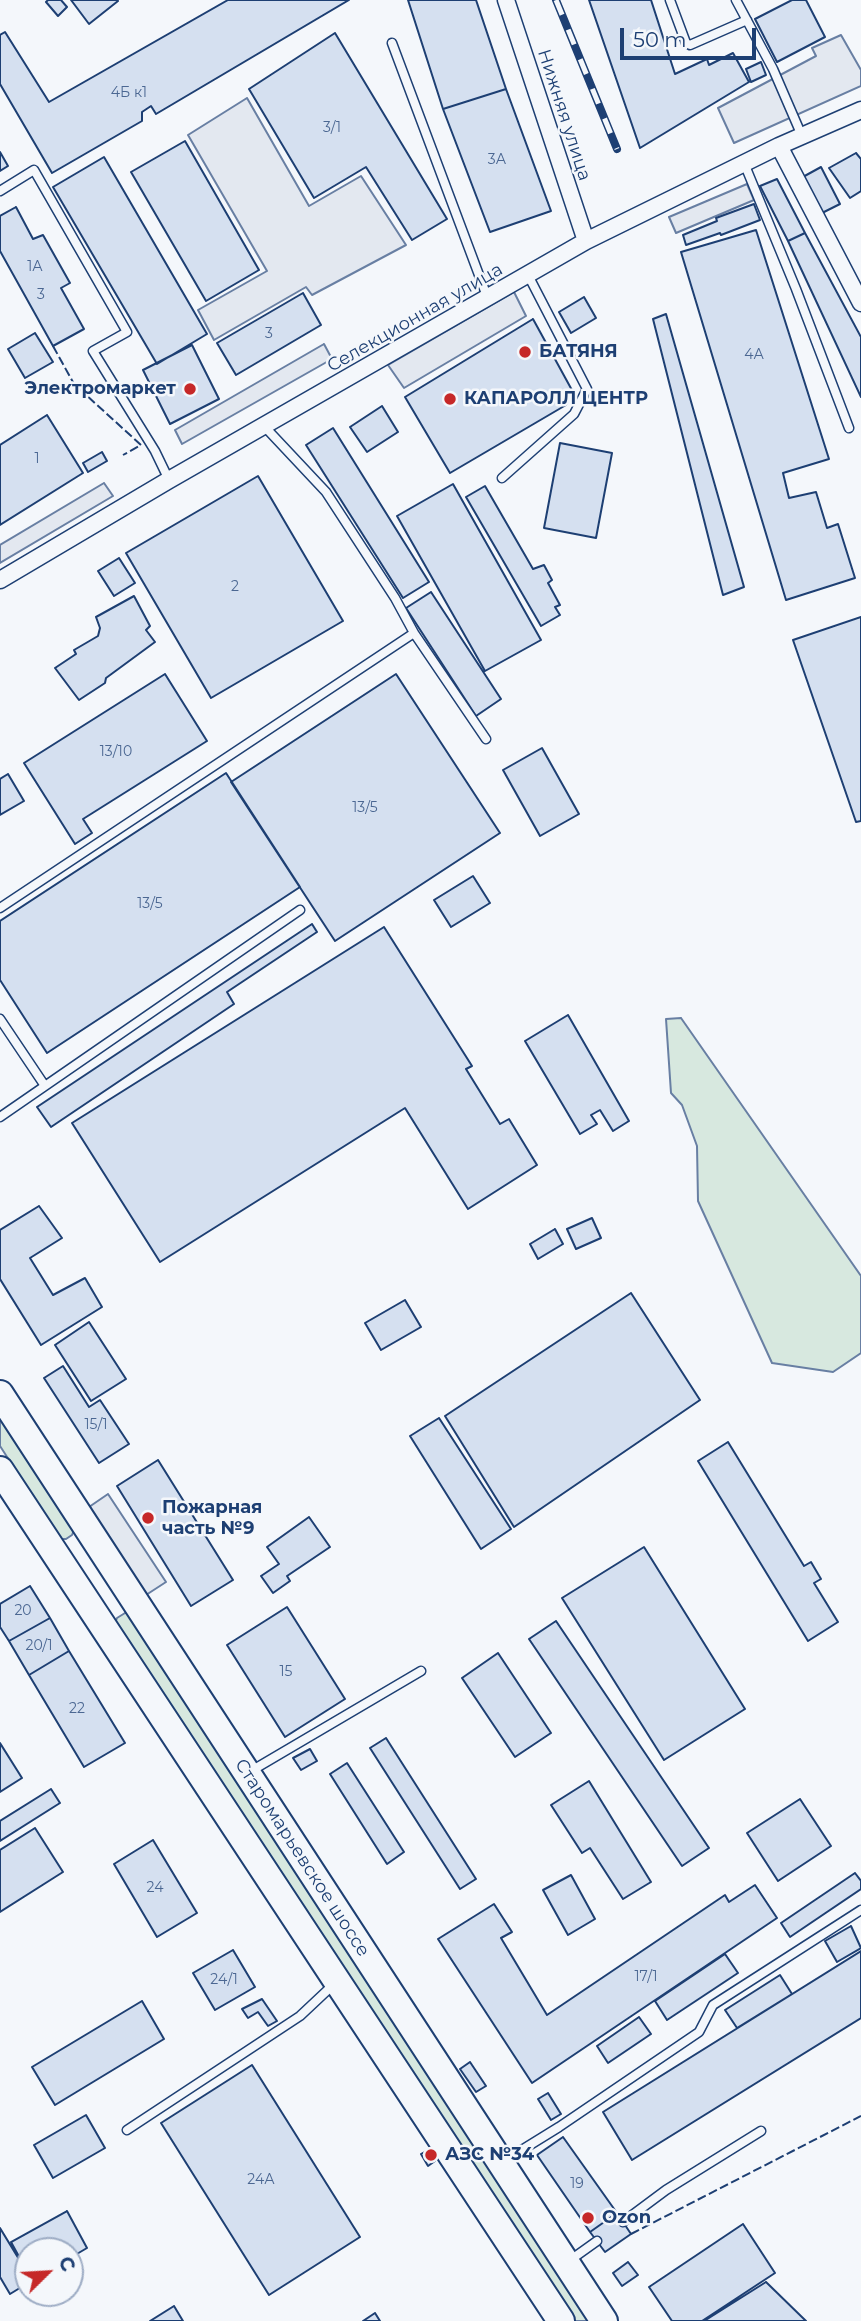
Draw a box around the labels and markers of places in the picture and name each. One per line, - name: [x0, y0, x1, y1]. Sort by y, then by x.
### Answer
- place label: БАТЯНЯ: [539, 341, 618, 363]
- marker: БАТЯНЯ: [517, 344, 533, 360]
- place label: Электромаркет: [24, 378, 176, 400]
- marker: Электромаркет: [182, 381, 198, 397]
- place label: КАПАРОЛЛ ЦЕНТР: [464, 388, 648, 410]
- marker: КАПАРОЛЛ ЦЕНТР: [442, 391, 458, 407]
- place label: Пожарная часть №9: [162, 1497, 262, 1540]
- marker: Пожарная часть №9: [140, 1510, 156, 1526]
- place label: АЗС №34: [445, 2144, 534, 2166]
- marker: АЗС №34: [423, 2147, 439, 2163]
- place label: Ozon: [602, 2207, 651, 2229]
- marker: Ozon: [580, 2210, 596, 2226]

